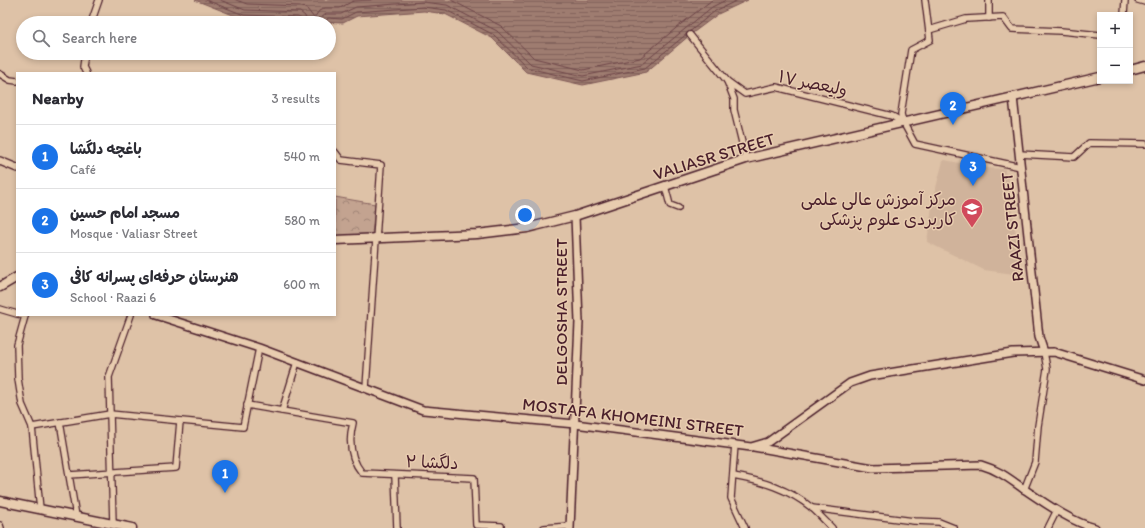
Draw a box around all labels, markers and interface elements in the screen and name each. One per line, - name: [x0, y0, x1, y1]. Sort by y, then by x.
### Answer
- map controls: [1097, 12, 1133, 84]
- button: +: [1097, 12, 1133, 48]
- search box: [16, 16, 336, 60]
- icon: search: [30, 27, 52, 49]
- text: Search here: [62, 29, 137, 47]
- button: −: [1097, 48, 1133, 84]
- street label: ولیعصر ۱۷: [777, 66, 849, 100]
- text: Nearby: [32, 88, 84, 108]
- text: 3 results: [271, 91, 320, 106]
- pin: 2: [940, 92, 966, 125]
- street label: VALIASR STREET: [651, 128, 777, 184]
- text: باغچه دلگشا: [70, 140, 142, 158]
- text: 1: [42, 149, 48, 164]
- text: 540 m: [283, 149, 320, 164]
- pin: 3: [960, 153, 986, 186]
- text: Café: [70, 162, 96, 177]
- street label: RAAZI STREET: [996, 171, 1028, 283]
- place label: مرکز آموزش عالی علمی کاربردی علوم پزشکی: [801, 189, 956, 233]
- school or university icon: مرکز آموزش عالی علمی کاربردی علوم پزشکی: [959, 196, 985, 229]
- text: مسجد امام حسین: [70, 204, 180, 222]
- your location: [515, 205, 535, 225]
- text: 2: [42, 213, 48, 228]
- text: 580 m: [284, 213, 320, 228]
- text: Mosque · Valiasr Street: [70, 226, 198, 241]
- street label: DELGOSHA STREET: [551, 238, 571, 386]
- text: هنرستان حرفه‌ای پسرانه کافی: [70, 268, 238, 286]
- text: 3: [41, 277, 49, 292]
- text: 600 m: [283, 277, 320, 292]
- text: School · Raazi 6: [70, 290, 156, 305]
- street label: MOSTAFA KHOMEINI STREET: [521, 393, 745, 441]
- street label: دلگشا ۲: [405, 451, 459, 473]
- pin: 1: [212, 460, 238, 493]

